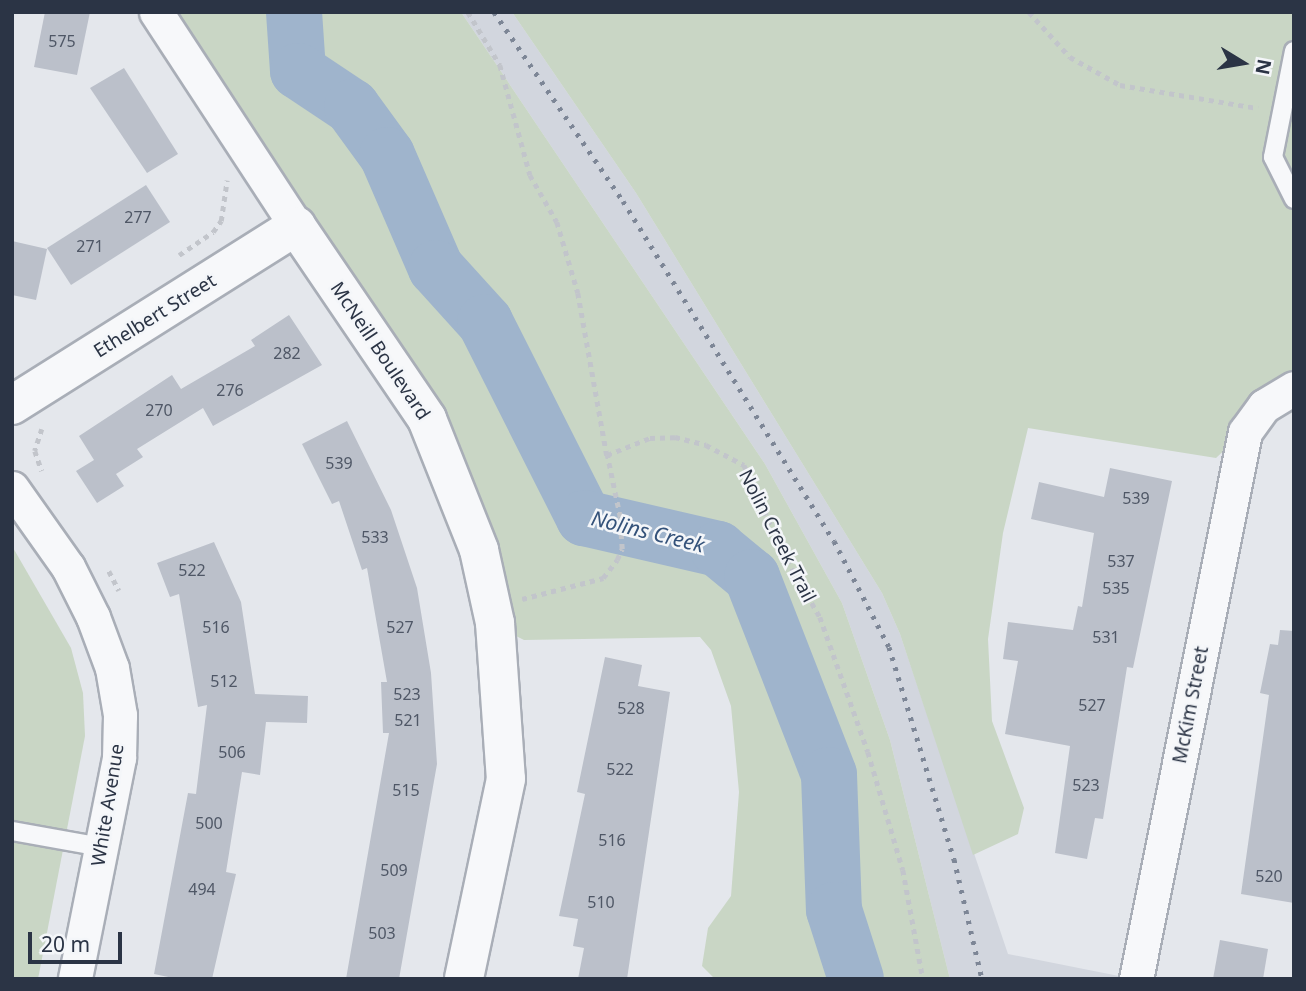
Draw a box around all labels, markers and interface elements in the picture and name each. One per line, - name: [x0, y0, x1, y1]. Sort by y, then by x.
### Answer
- north arrow: [1208, 28, 1278, 98]
- house number: 575: [48, 31, 76, 51]
- text: N: [1249, 57, 1278, 77]
- house number: 277: [124, 207, 152, 227]
- house number: 271: [76, 236, 104, 256]
- street label: Ethelbert Street: [90, 269, 220, 363]
- street label: McNeill Boulevard: [325, 278, 435, 424]
- house number: 282: [273, 343, 301, 363]
- house number: 276: [216, 380, 244, 400]
- house number: 270: [145, 400, 173, 420]
- house number: 539: [325, 453, 353, 473]
- street label: Nolin Creek Trail: [734, 466, 820, 606]
- house number: 539: [1122, 488, 1150, 508]
- water label: Nolins Creek: [589, 505, 707, 557]
- house number: 533: [361, 527, 389, 547]
- house number: 537: [1107, 551, 1135, 571]
- house number: 522: [178, 560, 206, 580]
- house number: 535: [1102, 578, 1130, 598]
- house number: 516: [202, 617, 230, 637]
- house number: 527: [386, 617, 414, 637]
- house number: 531: [1092, 627, 1120, 647]
- street label: McKim Street: [1168, 645, 1214, 765]
- house number: 512: [210, 671, 238, 691]
- house number: 523: [393, 684, 421, 704]
- house number: 527: [1078, 695, 1106, 715]
- house number: 528: [617, 698, 645, 718]
- house number: 521: [394, 710, 422, 730]
- street label: White Avenue: [87, 742, 129, 868]
- house number: 506: [218, 742, 246, 762]
- house number: 522: [606, 759, 634, 779]
- house number: 523: [1072, 775, 1100, 795]
- house number: 515: [392, 780, 420, 800]
- house number: 500: [195, 813, 223, 833]
- house number: 516: [598, 830, 626, 850]
- house number: 509: [380, 860, 408, 880]
- house number: 520: [1255, 866, 1283, 886]
- house number: 494: [188, 879, 216, 899]
- house number: 510: [587, 892, 615, 912]
- scale bar: [32, 918, 126, 962]
- house number: 503: [368, 923, 396, 943]
- text: 20 m: [41, 930, 90, 958]

